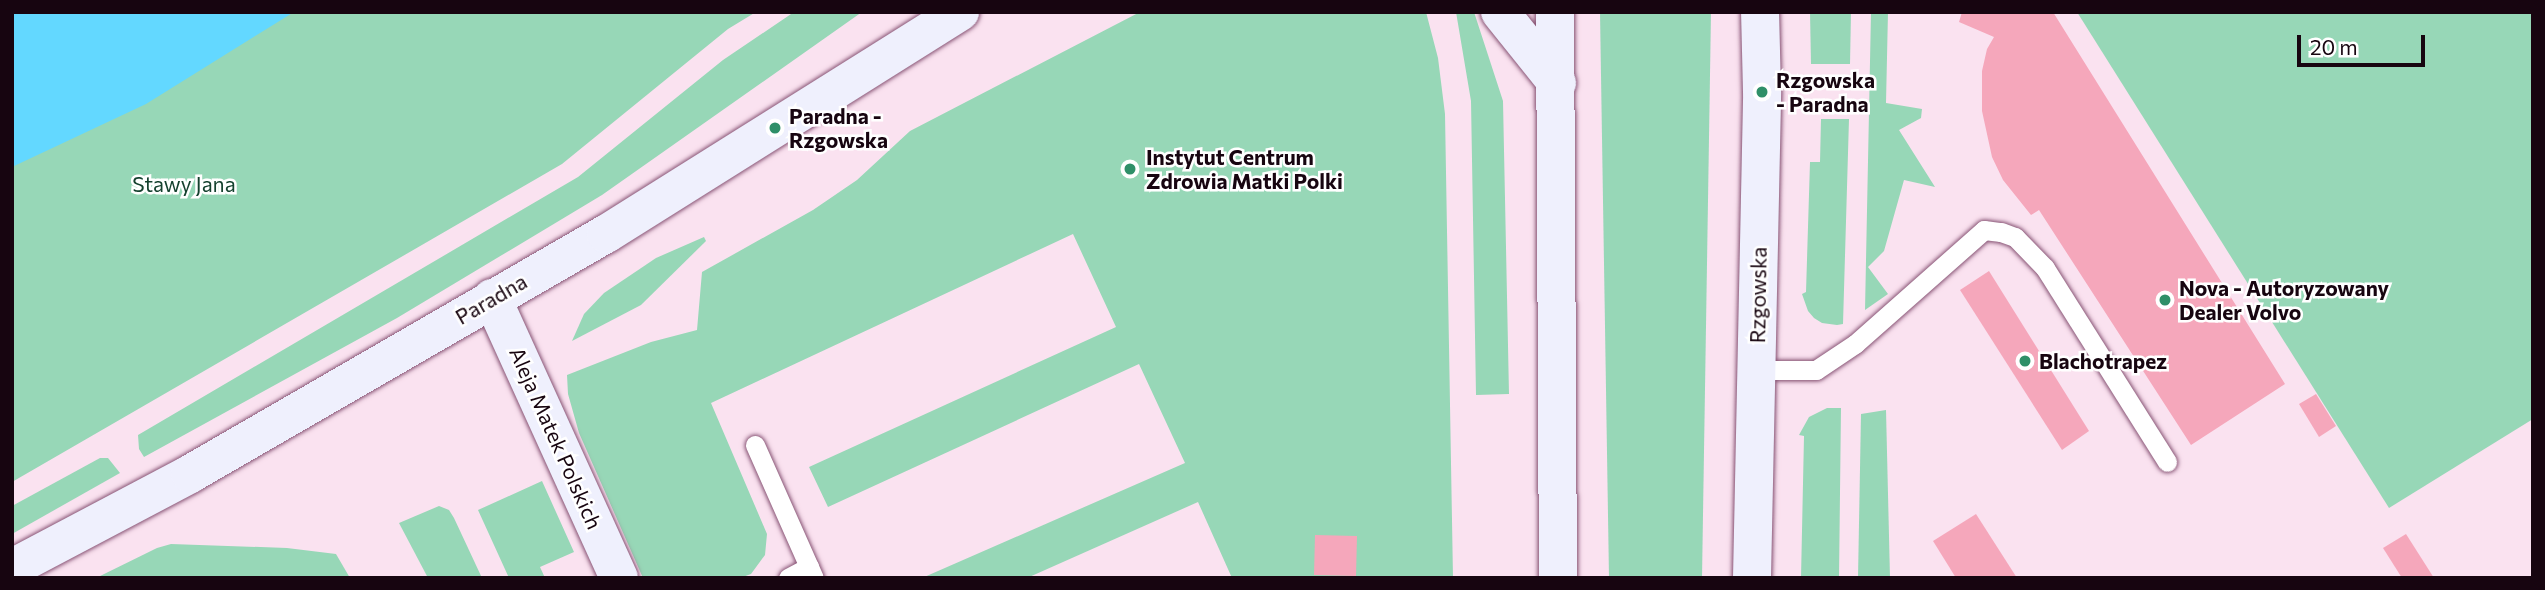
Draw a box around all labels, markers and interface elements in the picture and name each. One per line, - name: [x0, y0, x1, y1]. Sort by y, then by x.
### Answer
- scale bar: [2300, 21, 2428, 65]
- text: 20 m: [2310, 34, 2358, 59]
- place label: Rzgowska - Paradna: [1776, 67, 1875, 117]
- marker: Rzgowska - Paradna: [1754, 84, 1770, 100]
- place label: Paradna - Rzgowska: [789, 103, 888, 153]
- marker: Paradna - Rzgowska: [767, 120, 783, 136]
- place label: Instytut Centrum Zdrowia Matki Polki: [1146, 144, 1343, 194]
- marker: Instytut Centrum Zdrowia Matki Polki: [1120, 159, 1140, 179]
- park label: Stawy Jana: [132, 171, 236, 197]
- street label: Rzgowska: [1745, 247, 1771, 343]
- street label: Paradna: [451, 268, 531, 330]
- place label: Nova - Autoryzowany Dealer Volvo: [2179, 275, 2389, 325]
- marker: Nova - Autoryzowany Dealer Volvo: [2157, 292, 2173, 308]
- street label: Aleja Matek Polskich: [505, 343, 607, 533]
- place label: Blachotrapez: [2039, 348, 2167, 374]
- marker: Blachotrapez: [2017, 353, 2033, 369]

